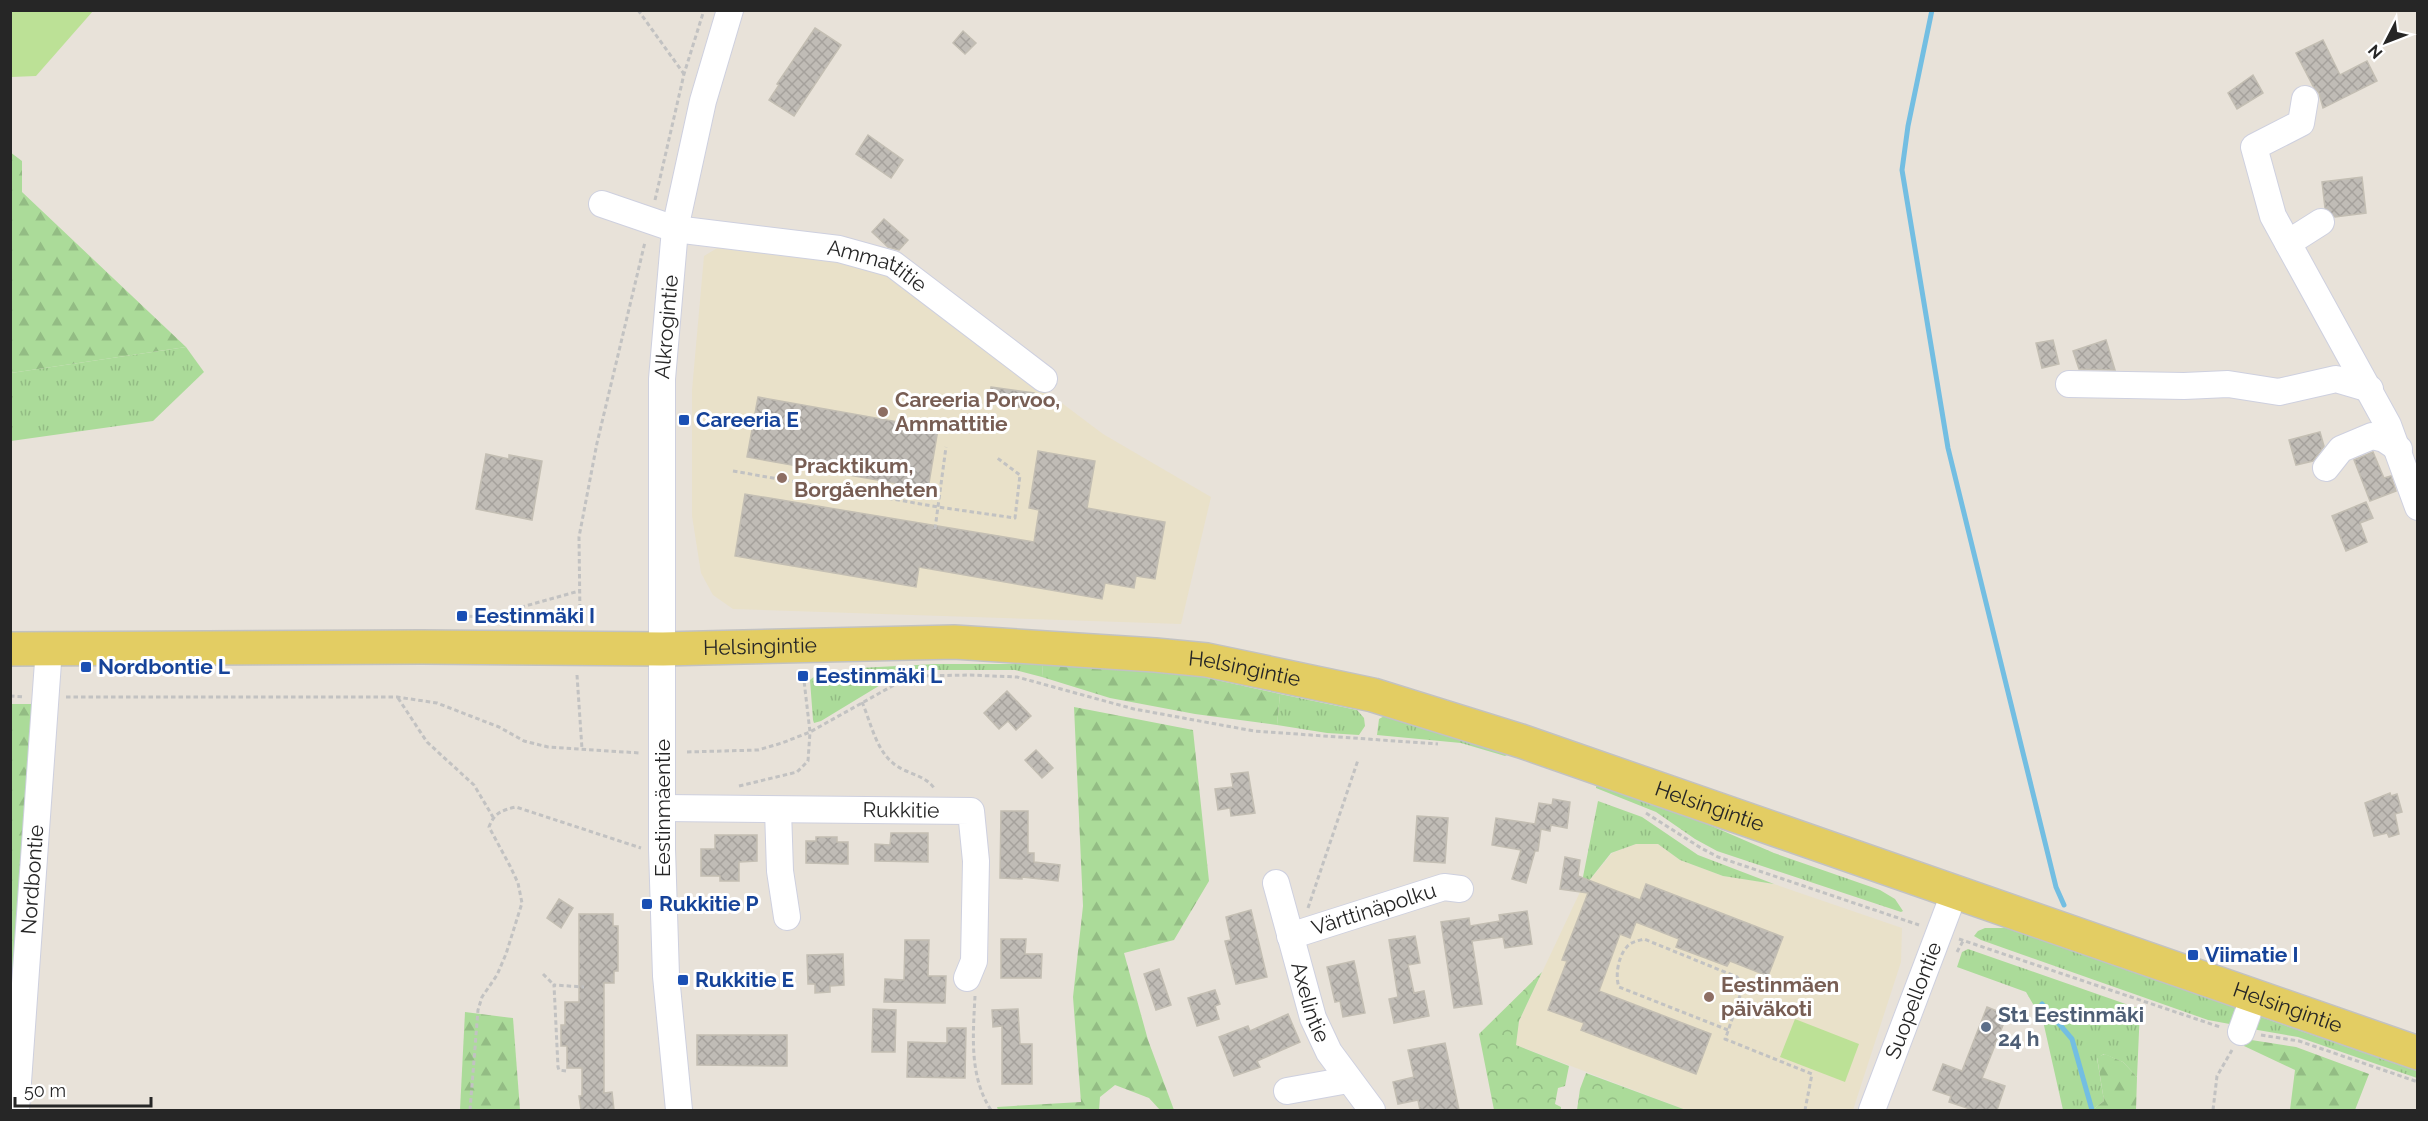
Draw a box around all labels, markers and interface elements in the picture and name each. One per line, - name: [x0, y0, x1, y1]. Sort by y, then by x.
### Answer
- north arrow: [2356, 12, 2416, 72]
- text: N: [2364, 41, 2386, 63]
- street label: Ammattitie: [826, 235, 932, 297]
- street label: Alkrogintie: [649, 274, 683, 380]
- place label: Careeria Porvoo, Ammattitie: [895, 387, 1060, 436]
- marker: Careeria Porvoo, Ammattitie: [876, 405, 890, 419]
- place label: Careeria E: [696, 407, 799, 432]
- marker: Careeria E: [677, 413, 691, 427]
- place label: Pracktikum, Borgåenheten: [794, 453, 938, 502]
- marker: Pracktikum, Borgåenheten: [775, 471, 789, 485]
- place label: Eestinmäki I: [474, 603, 595, 628]
- marker: Eestinmäki I: [455, 609, 469, 623]
- street label: Helsingintie: [703, 632, 817, 660]
- street label: Helsingintie: [1187, 645, 1303, 691]
- place label: Nordbontie L: [98, 654, 231, 679]
- marker: Nordbontie L: [79, 660, 93, 674]
- place label: Eestinmäki L: [815, 663, 943, 688]
- marker: Eestinmäki L: [796, 669, 810, 683]
- street label: Eestinmäentie: [650, 739, 675, 877]
- street label: Helsingintie: [1652, 776, 1768, 837]
- street label: Rukkitie: [862, 797, 940, 823]
- street label: Nordbontie: [16, 824, 48, 935]
- street label: Värttinäpolku: [1308, 877, 1439, 940]
- place label: Rukkitie P: [659, 891, 759, 916]
- marker: Rukkitie P: [640, 897, 654, 911]
- street label: Suopellontie: [1880, 938, 1946, 1062]
- place label: Viimatie I: [2205, 942, 2298, 967]
- marker: Viimatie I: [2186, 948, 2200, 962]
- street label: Axelintie: [1286, 959, 1336, 1046]
- place label: Rukkitie E: [695, 967, 794, 992]
- place label: Eestinmäen päiväkoti: [1721, 972, 1839, 1021]
- marker: Rukkitie E: [676, 973, 690, 987]
- street label: Helsingintie: [2230, 977, 2346, 1038]
- marker: Eestinmäen päiväkoti: [1702, 990, 1716, 1004]
- place label: St1 Eestinmäki 24 h: [1998, 1002, 2144, 1051]
- marker: St1 Eestinmäki 24 h: [1979, 1020, 1993, 1034]
- scale bar: [15, 1070, 152, 1108]
- text: 50 m: [24, 1080, 66, 1101]

